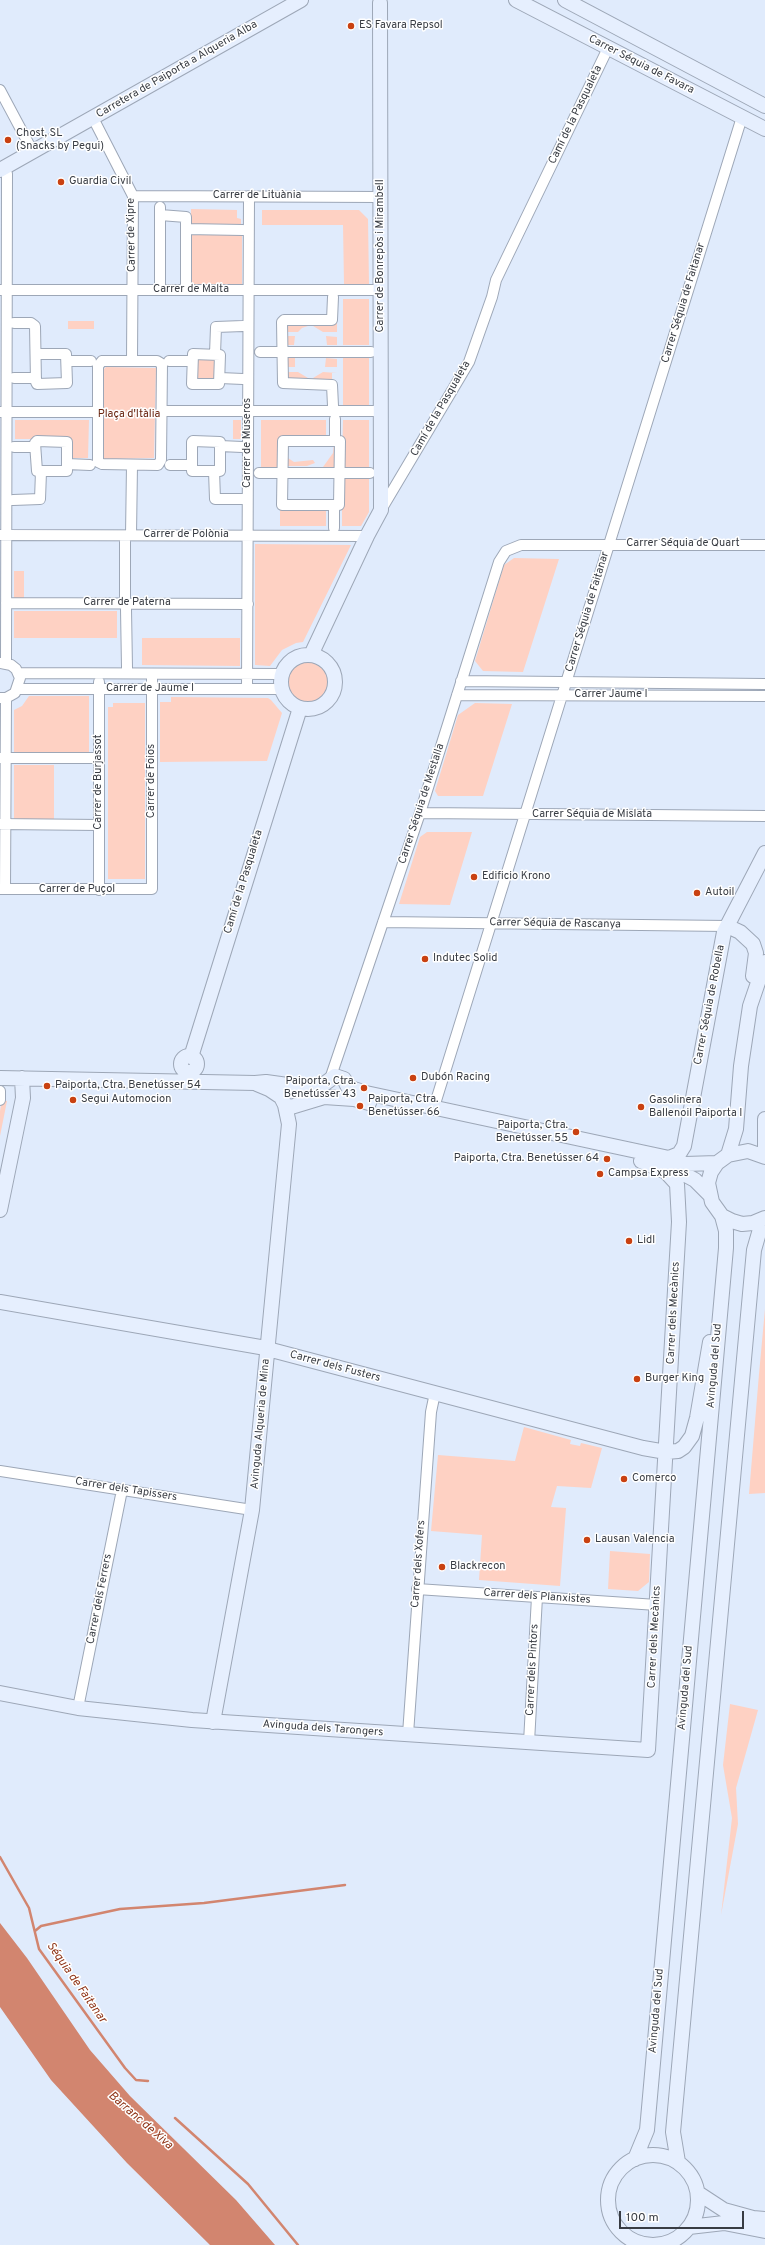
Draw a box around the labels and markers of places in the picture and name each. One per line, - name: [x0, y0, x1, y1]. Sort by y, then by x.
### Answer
- place label: ES Favara Repsol: [359, 19, 443, 33]
- marker: ES Favara Repsol: [346, 21, 356, 31]
- place label: Chost, SL (Snacks by Pegui): [16, 127, 104, 153]
- marker: Chost, SL (Snacks by Pegui): [3, 135, 13, 145]
- place label: Guardia Civil: [69, 175, 131, 189]
- marker: Guardia Civil: [56, 177, 66, 187]
- place label: Edificio Krono: [482, 870, 550, 884]
- marker: Edificio Krono: [469, 872, 479, 882]
- place label: Autoil: [705, 886, 734, 900]
- marker: Autoil: [692, 888, 702, 898]
- place label: Indutec Solid: [433, 952, 497, 966]
- marker: Indutec Solid: [420, 954, 430, 964]
- place label: Dubón Racing: [421, 1071, 490, 1085]
- marker: Dubón Racing: [408, 1073, 418, 1083]
- place label: Paiporta, Ctra. Benetússer 43: [284, 1075, 356, 1101]
- place label: Paiporta, Ctra. Benetússer 54: [55, 1079, 201, 1093]
- marker: Paiporta, Ctra. Benetússer 54: [42, 1081, 52, 1091]
- marker: Paiporta, Ctra. Benetússer 43: [359, 1083, 369, 1093]
- place label: Segui Automocion: [81, 1093, 171, 1107]
- place label: Paiporta, Ctra. Benetússer 66: [368, 1093, 440, 1119]
- place label: Gasolinera Ballenoil Paiporta I: [649, 1094, 742, 1120]
- marker: Segui Automocion: [68, 1095, 78, 1105]
- marker: Paiporta, Ctra. Benetússer 66: [355, 1101, 365, 1111]
- marker: Gasolinera Ballenoil Paiporta I: [636, 1102, 646, 1112]
- place label: Paiporta, Ctra. Benetússer 55: [496, 1119, 568, 1145]
- marker: Paiporta, Ctra. Benetússer 55: [571, 1127, 581, 1137]
- place label: Paiporta, Ctra. Benetússer 64: [454, 1152, 599, 1166]
- marker: Paiporta, Ctra. Benetússer 64: [602, 1154, 612, 1164]
- place label: Campsa Express: [608, 1167, 689, 1181]
- marker: Campsa Express: [595, 1169, 605, 1179]
- place label: Lidl: [637, 1234, 655, 1248]
- marker: Lidl: [624, 1236, 634, 1246]
- place label: Burger King: [645, 1372, 704, 1386]
- marker: Burger King: [632, 1374, 642, 1384]
- place label: Comerco: [632, 1472, 676, 1486]
- marker: Comerco: [619, 1474, 629, 1484]
- place label: Lausan Valencia: [595, 1533, 674, 1547]
- marker: Lausan Valencia: [582, 1535, 592, 1545]
- place label: Blackrecon: [450, 1560, 505, 1574]
- marker: Blackrecon: [437, 1562, 447, 1572]

